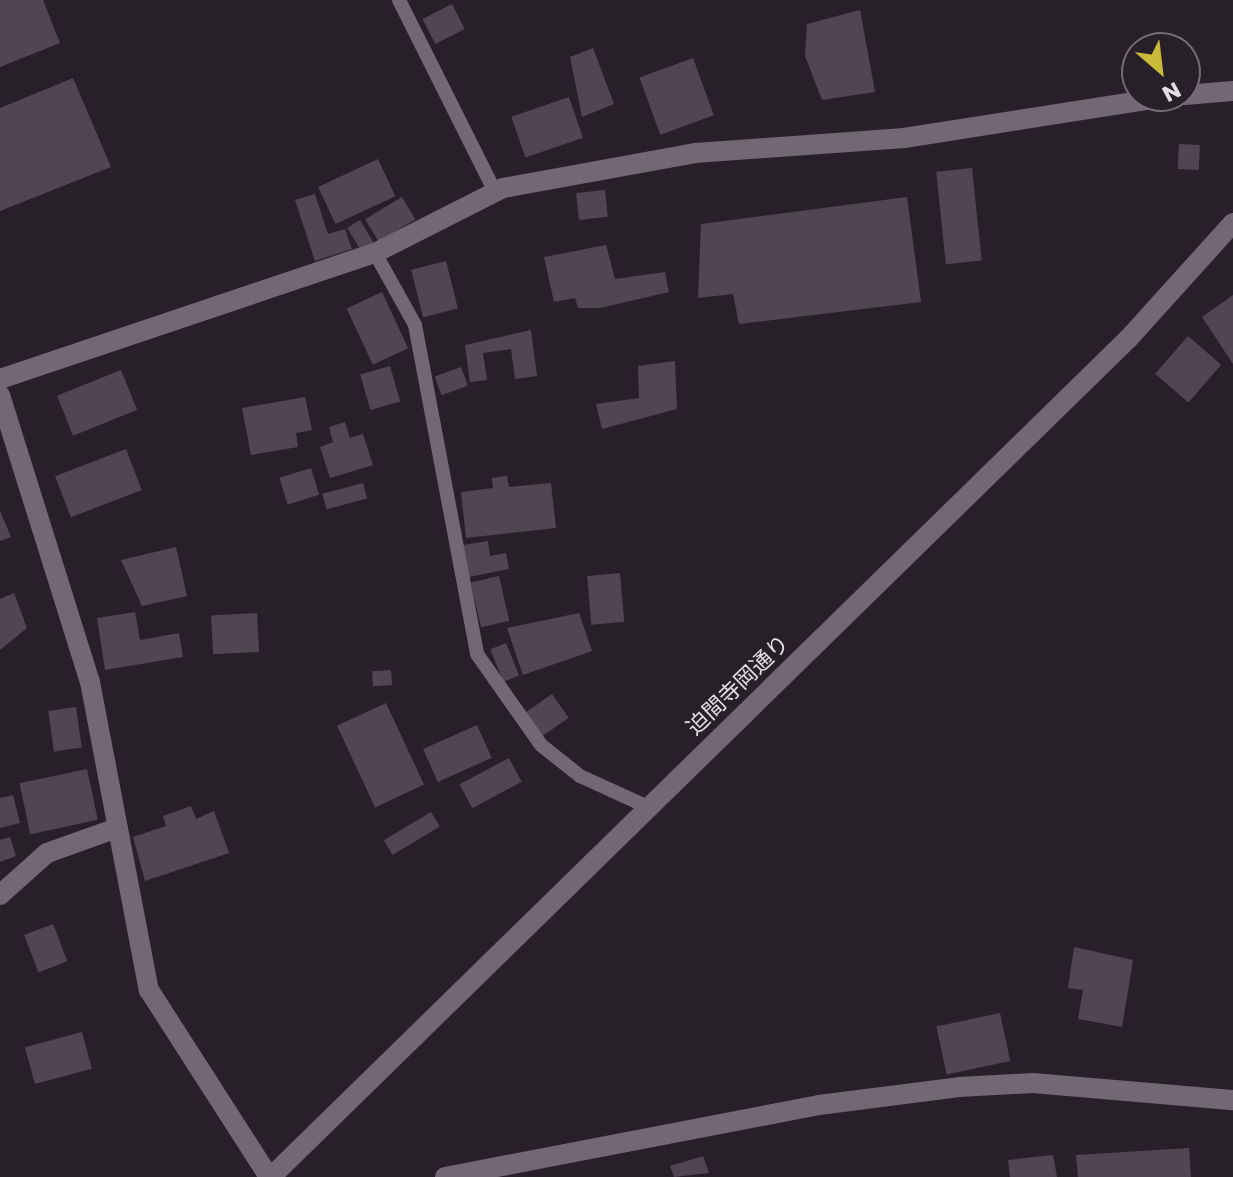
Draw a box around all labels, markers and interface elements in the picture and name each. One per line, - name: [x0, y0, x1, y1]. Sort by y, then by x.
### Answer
- north arrow: [1121, 32, 1201, 112]
- text: N: [1157, 74, 1186, 109]
- street label: 迫間寺岡通り: [681, 630, 795, 740]

